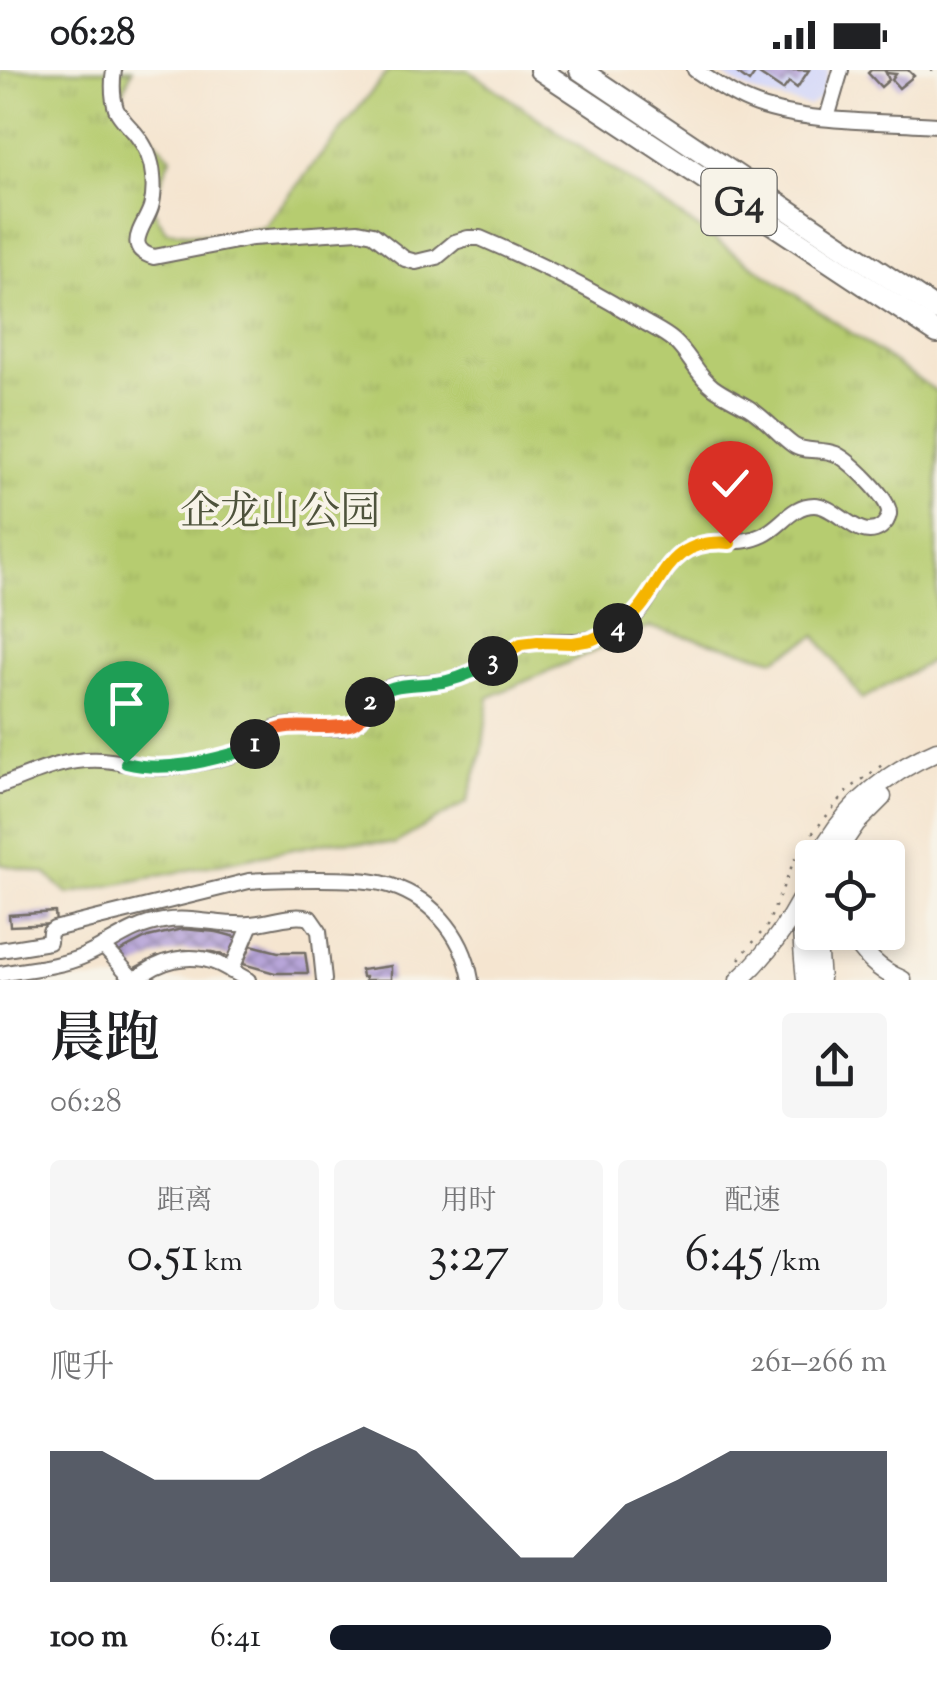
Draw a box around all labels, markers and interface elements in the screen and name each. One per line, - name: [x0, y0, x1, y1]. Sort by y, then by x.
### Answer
- text: 06:28: [50, 8, 135, 62]
- road number: G4: [702, 169, 776, 235]
- pin: [688, 441, 773, 544]
- icon: check: [703, 456, 758, 511]
- park label: 企龙山公园: [180, 486, 380, 543]
- pin: 4: [593, 603, 643, 653]
- text: 4: [611, 608, 625, 648]
- pin: 3: [468, 636, 518, 686]
- text: 3: [487, 641, 499, 681]
- pin: [84, 661, 169, 764]
- icon: arrive: [99, 676, 154, 731]
- pin: 2: [345, 677, 395, 727]
- text: 2: [363, 682, 377, 722]
- pin: 1: [230, 719, 280, 769]
- text: 1: [250, 724, 260, 764]
- map controls: [795, 840, 905, 950]
- button: locate: [795, 840, 905, 950]
- text: 晨跑: [50, 1003, 160, 1082]
- button: share: [782, 1013, 887, 1118]
- text: 06:28: [50, 1080, 122, 1126]
- text: 距离: [156, 1182, 213, 1222]
- text: 用时: [440, 1182, 497, 1222]
- text: 配速: [724, 1182, 781, 1222]
- text: 0.51: [126, 1222, 198, 1294]
- text: 3:27: [428, 1222, 509, 1294]
- text: 6:45: [684, 1222, 764, 1294]
- text: km: [198, 1243, 243, 1283]
- text: /km: [764, 1243, 821, 1283]
- text: 261–266 m: [750, 1340, 887, 1386]
- text: 爬升: [50, 1346, 114, 1392]
- text: 100 m: [50, 1615, 128, 1661]
- text: 6:41: [210, 1615, 261, 1661]

